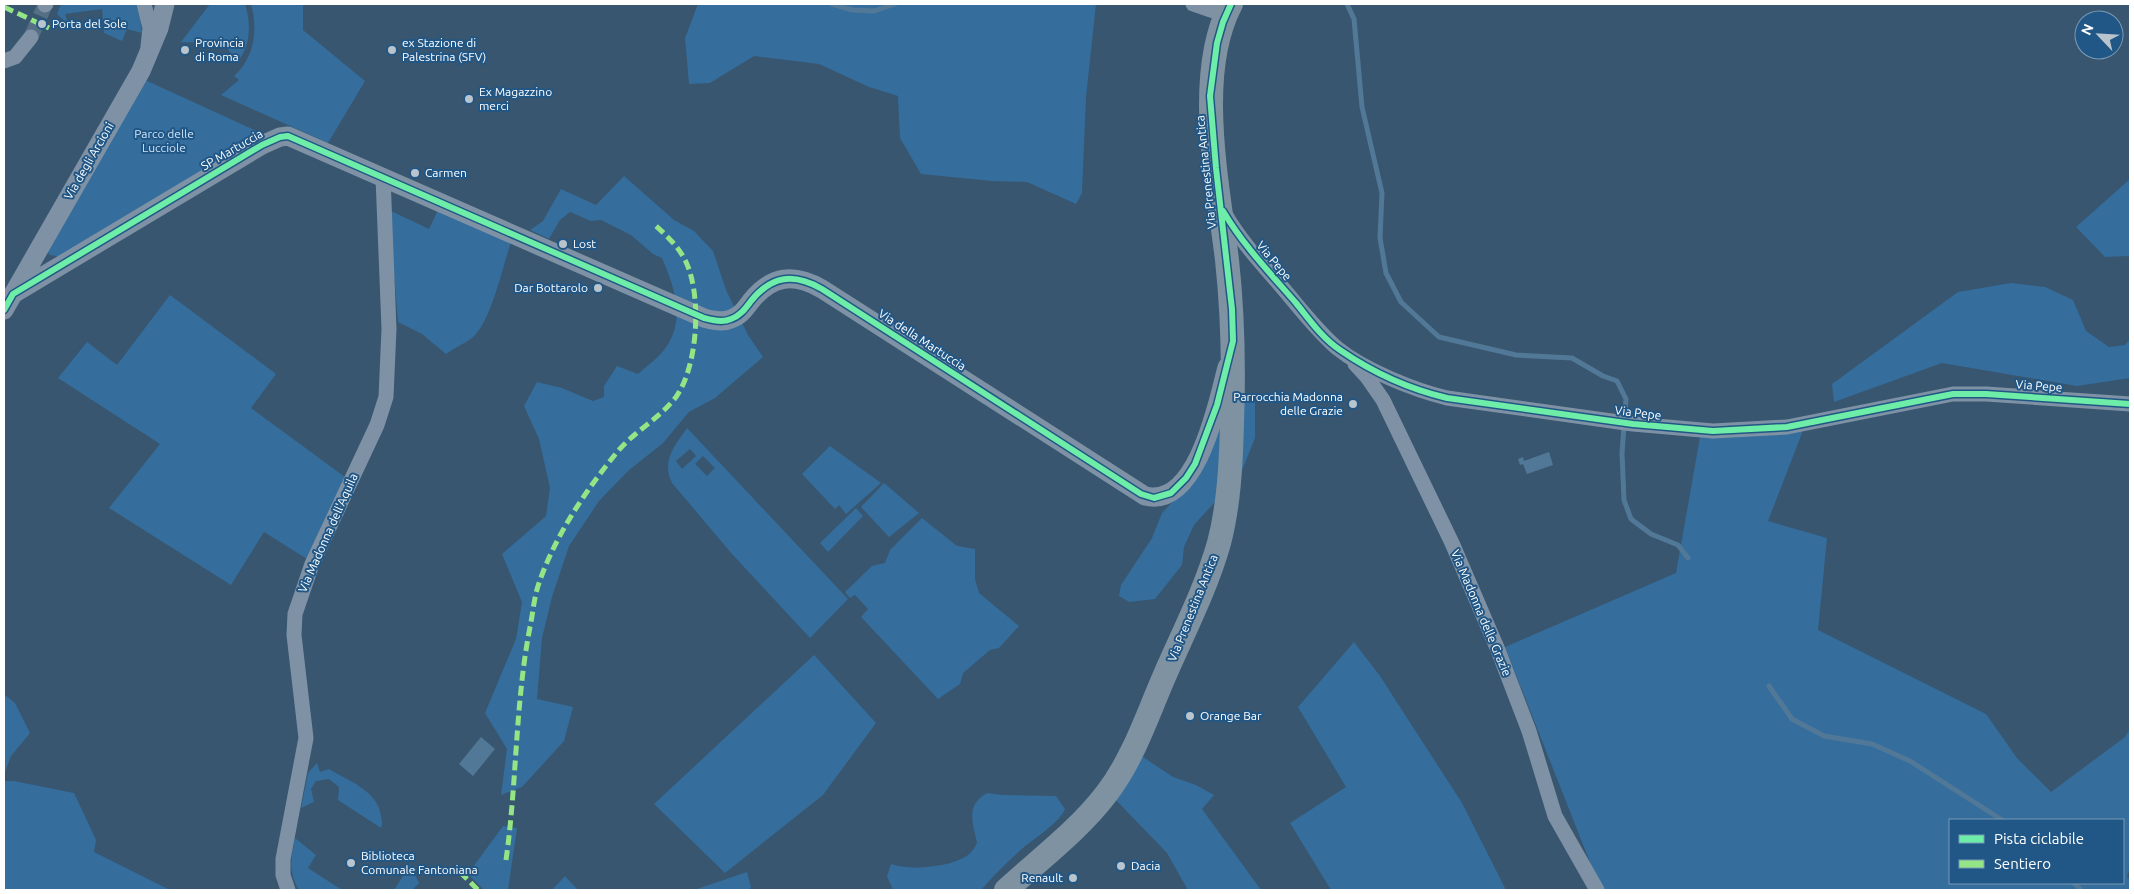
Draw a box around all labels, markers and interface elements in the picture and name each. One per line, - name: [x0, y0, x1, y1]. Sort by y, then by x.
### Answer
- north arrow: [2074, 10, 2124, 60]
- place label: Porta del Sole: [52, 17, 127, 30]
- marker: Porta del Sole: [36, 18, 48, 30]
- text: N: [2078, 21, 2097, 38]
- place label: Provincia di Roma: [195, 36, 244, 63]
- place label: ex Stazione di Palestrina (SFV): [402, 36, 486, 64]
- marker: Provincia di Roma: [179, 44, 191, 56]
- marker: ex Stazione di Palestrina (SFV): [386, 44, 398, 56]
- place label: Ex Magazzino merci: [479, 85, 552, 112]
- marker: Ex Magazzino merci: [463, 93, 475, 105]
- street label: Via Prenestina Antica: [1193, 115, 1218, 230]
- street label: Via degli Arcioni: [61, 120, 116, 202]
- park label: Parco delle Lucciole: [134, 127, 194, 154]
- street label: SP Martuccia: [199, 127, 265, 172]
- place label: Carmen: [425, 166, 467, 179]
- marker: Carmen: [409, 167, 421, 179]
- place label: Lost: [573, 237, 596, 250]
- marker: Lost: [557, 238, 569, 250]
- street label: Via Pepe: [1254, 238, 1294, 283]
- place label: Dar Bottarolo: [514, 281, 588, 294]
- marker: Dar Bottarolo: [592, 282, 604, 294]
- street label: Via della Martuccia: [876, 306, 968, 373]
- street label: Via Pepe: [2015, 377, 2063, 394]
- place label: Parrocchia Madonna delle Grazie: [1233, 390, 1343, 417]
- marker: Parrocchia Madonna delle Grazie: [1347, 398, 1359, 410]
- street label: Via Pepe: [1614, 403, 1662, 422]
- street label: Via Madonna dell'Aquila: [295, 471, 360, 594]
- street label: Via Madonna delle Grazie: [1449, 548, 1514, 678]
- street label: Via Prenestina Antica: [1165, 552, 1220, 663]
- place label: Orange Bar: [1200, 709, 1262, 722]
- marker: Orange Bar: [1184, 710, 1196, 722]
- legend: [1949, 819, 2124, 884]
- text: Pista ciclabile: [1994, 830, 2084, 847]
- place label: Biblioteca Comunale Fantoniana: [361, 849, 478, 876]
- text: Sentiero: [1994, 855, 2051, 872]
- marker: Biblioteca Comunale Fantoniana: [345, 857, 357, 869]
- place label: Dacia: [1131, 859, 1160, 872]
- marker: Dacia: [1115, 860, 1127, 872]
- place label: Renault: [1021, 871, 1063, 884]
- marker: Renault: [1067, 872, 1079, 884]

